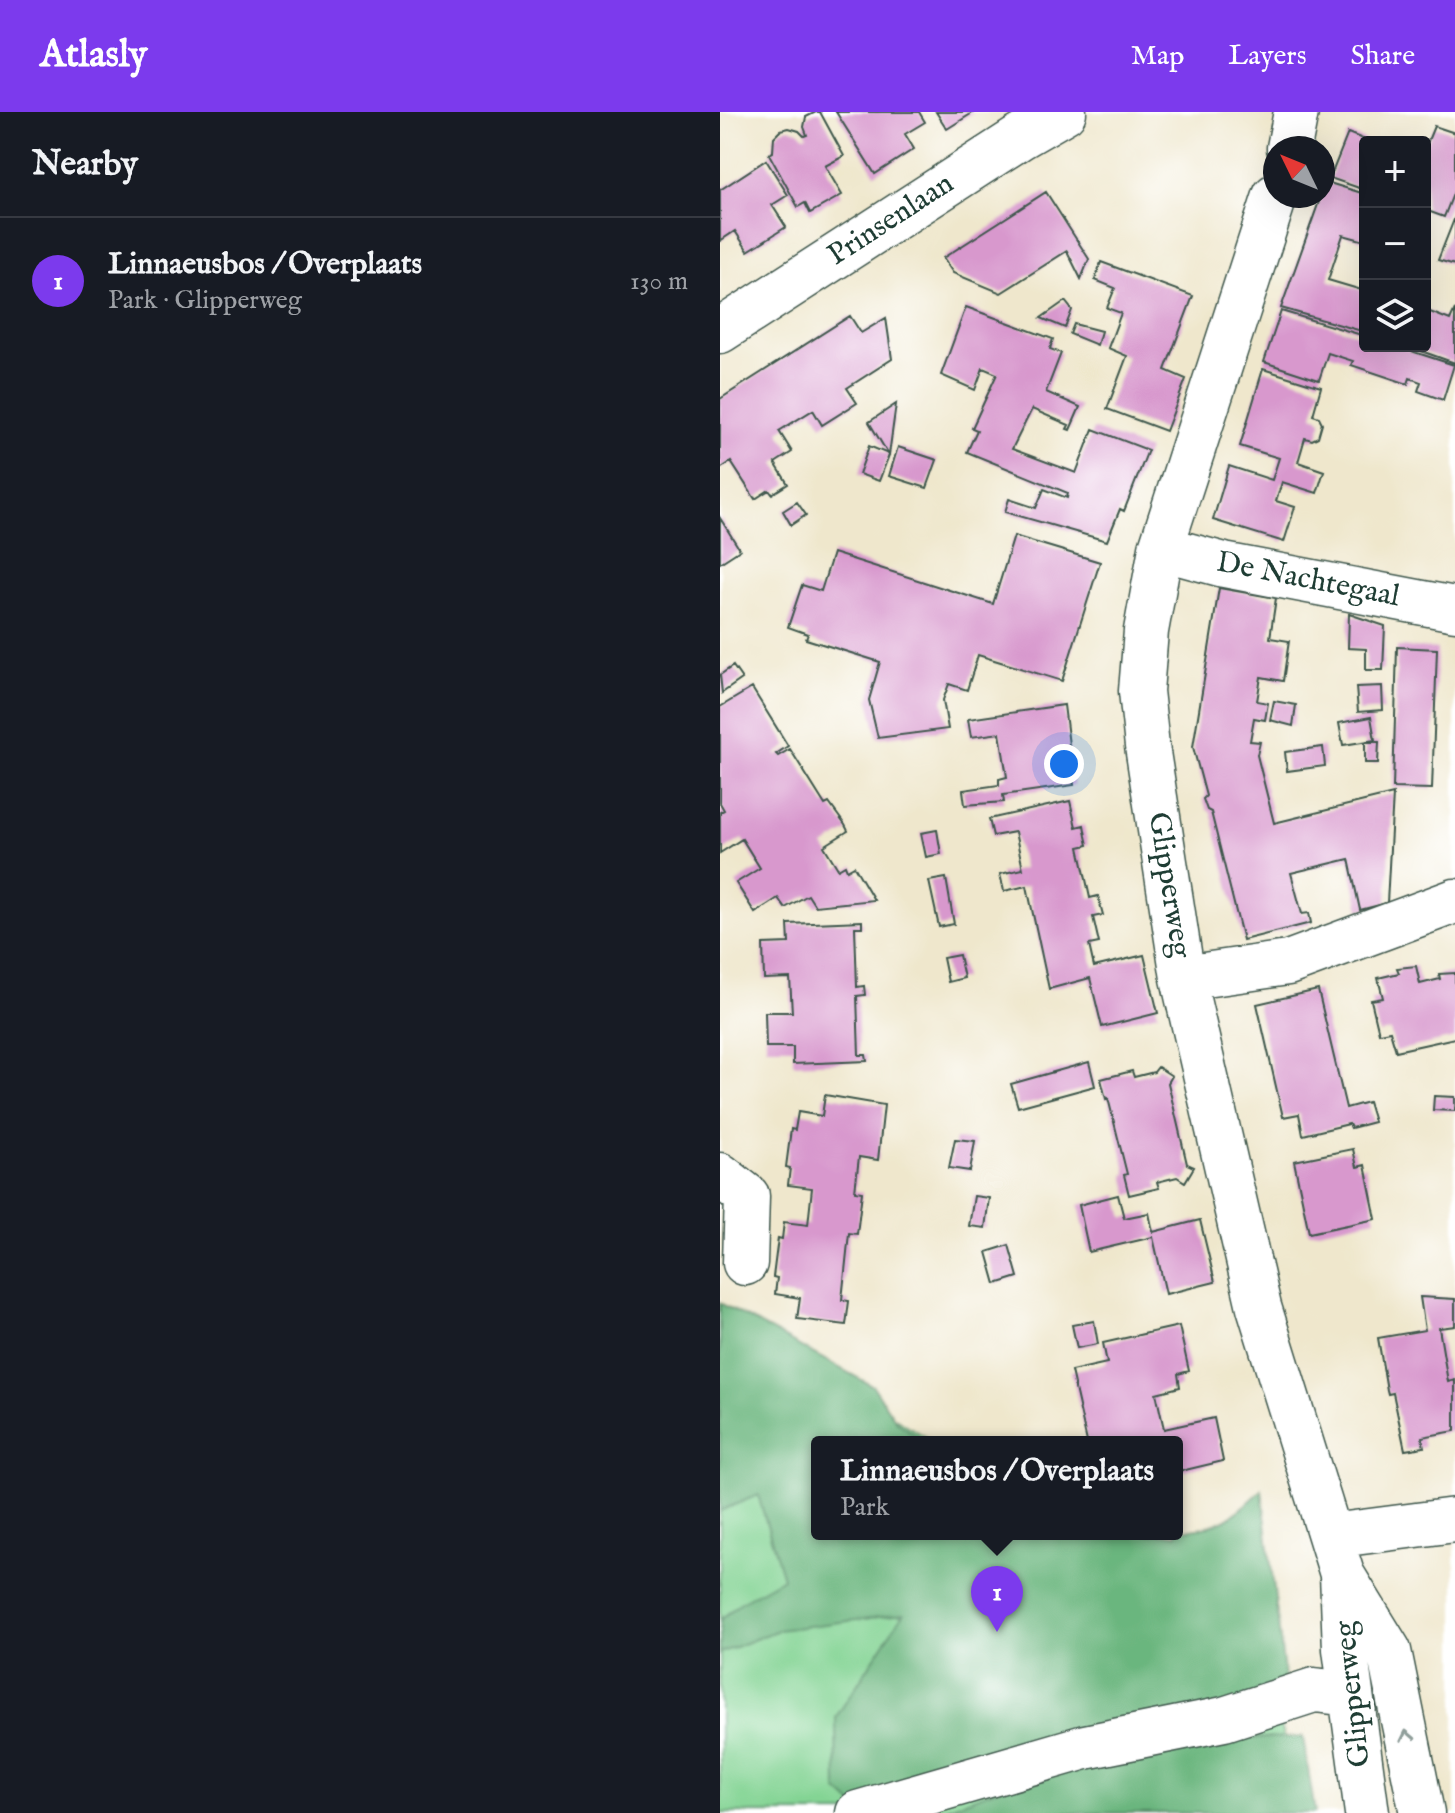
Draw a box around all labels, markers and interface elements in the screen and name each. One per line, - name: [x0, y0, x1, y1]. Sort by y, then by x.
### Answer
- text: Atlasly: [40, 32, 148, 80]
- text: Map: [1131, 39, 1184, 74]
- text: Layers: [1228, 39, 1307, 74]
- text: Share: [1351, 39, 1415, 74]
- north arrow: [1263, 136, 1335, 208]
- map controls: [1359, 136, 1431, 352]
- button: +: [1359, 136, 1431, 208]
- text: Nearby: [32, 143, 138, 186]
- street label: Prinsenlaan: [821, 165, 961, 275]
- button: −: [1359, 208, 1431, 280]
- text: Linnaeusbos / Overplaats: [108, 246, 422, 284]
- text: 1: [53, 265, 63, 298]
- text: 130 m: [630, 265, 688, 298]
- button: layers: [1359, 280, 1431, 352]
- text: Park · Glipperweg: [108, 284, 302, 317]
- street label: De Nachtegaal: [1213, 544, 1404, 617]
- your location: [1044, 744, 1084, 784]
- street label: Glipperweg: [1139, 809, 1199, 961]
- popup: [811, 1436, 1183, 1540]
- text: Linnaeusbos / Overplaats: [840, 1453, 1154, 1491]
- text: Park: [840, 1491, 889, 1524]
- pin: 1: [971, 1566, 1023, 1632]
- street label: Glipperweg: [1326, 1618, 1380, 1769]
- one-way arrow: [1399, 1730, 1416, 1744]

